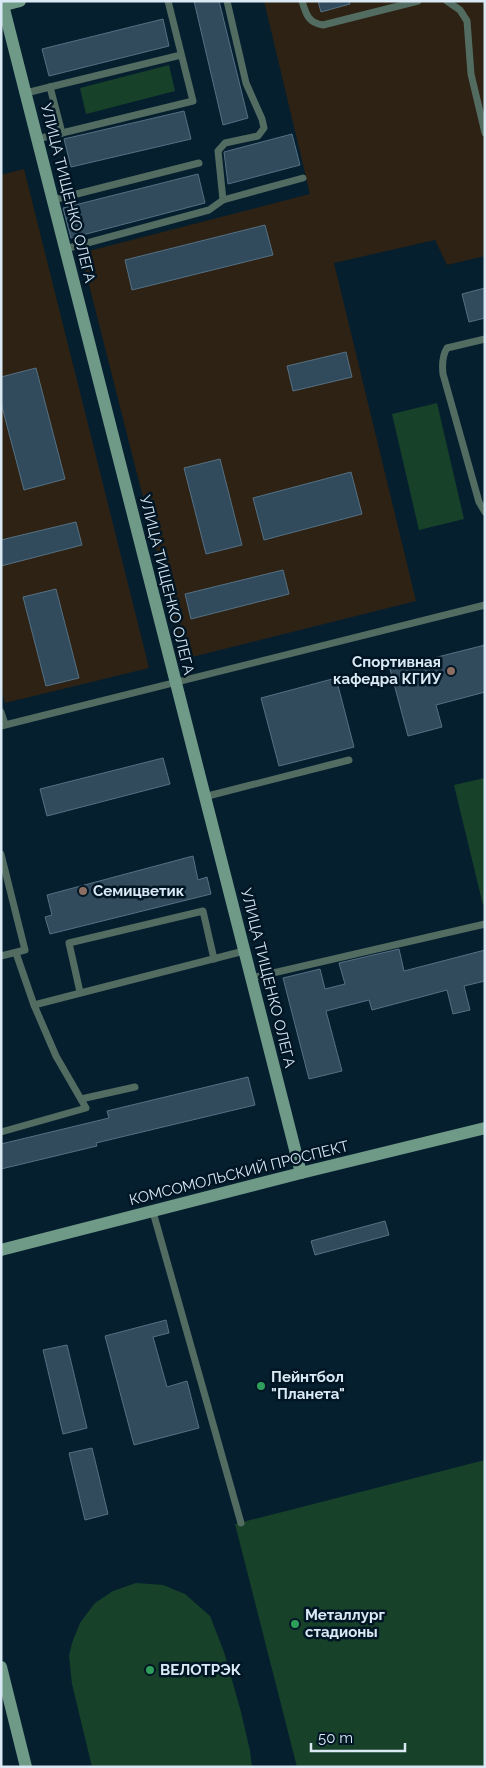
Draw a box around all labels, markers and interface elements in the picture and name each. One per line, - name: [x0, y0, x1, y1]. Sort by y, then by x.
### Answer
- street label: УЛИЦА ТИЩЕНКО ОЛЕГА: [37, 101, 99, 285]
- street label: УЛИЦА ТИЩЕНКО ОЛЕГА: [136, 493, 198, 677]
- place label: Спортивная кафедра КГИУ: [333, 653, 441, 688]
- marker: Спортивная кафедра КГИУ: [445, 665, 457, 677]
- place label: Семицветик: [93, 882, 185, 900]
- marker: Семицветик: [77, 885, 89, 897]
- street label: УЛИЦА ТИЩЕНКО ОЛЕГА: [237, 886, 299, 1070]
- street label: КОМСОМОЛЬСКИЙ ПРОСПЕКТ: [127, 1137, 351, 1209]
- place label: Пейнтбол "Планета": [271, 1368, 345, 1403]
- marker: Пейнтбол "Планета": [255, 1380, 267, 1392]
- place label: Металлург стадионы: [305, 1606, 385, 1641]
- marker: Металлург стадионы: [289, 1618, 301, 1630]
- place label: ВЕЛОТРЭК: [160, 1661, 242, 1679]
- marker: ВЕЛОТРЭК: [144, 1664, 156, 1676]
- scale bar: [311, 1720, 405, 1752]
- text: 50 m: [318, 1729, 353, 1747]

